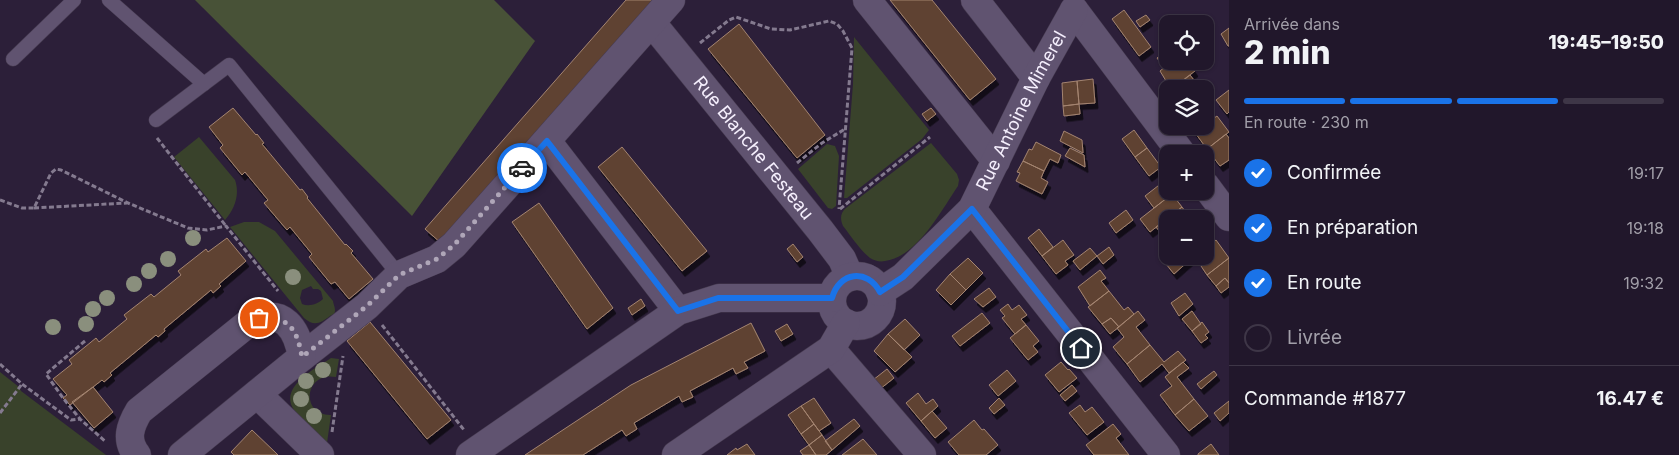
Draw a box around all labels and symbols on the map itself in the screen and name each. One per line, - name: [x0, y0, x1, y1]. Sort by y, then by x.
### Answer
- street label: Rue Antoine Mimerel: [972, 27, 1070, 194]
- street label: Rue Blanche Festeau: [690, 72, 818, 224]
- courier: [497, 143, 547, 193]
- pin: [238, 297, 280, 339]
- pin: [1060, 327, 1102, 369]

